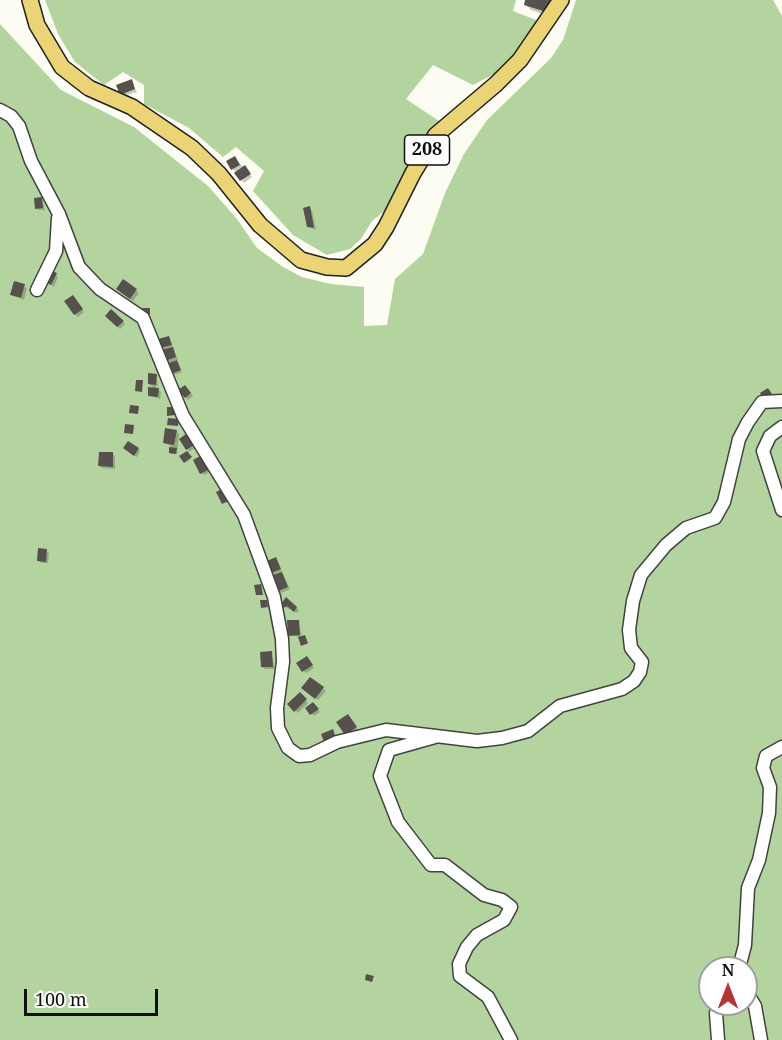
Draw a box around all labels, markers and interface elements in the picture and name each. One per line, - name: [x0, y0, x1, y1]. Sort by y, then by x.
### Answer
- road number: 208: [404, 135, 450, 165]
- north arrow: [698, 956, 758, 1016]
- text: N: [722, 959, 734, 981]
- scale bar: [27, 977, 160, 1015]
- text: 100 m: [35, 987, 87, 1011]

